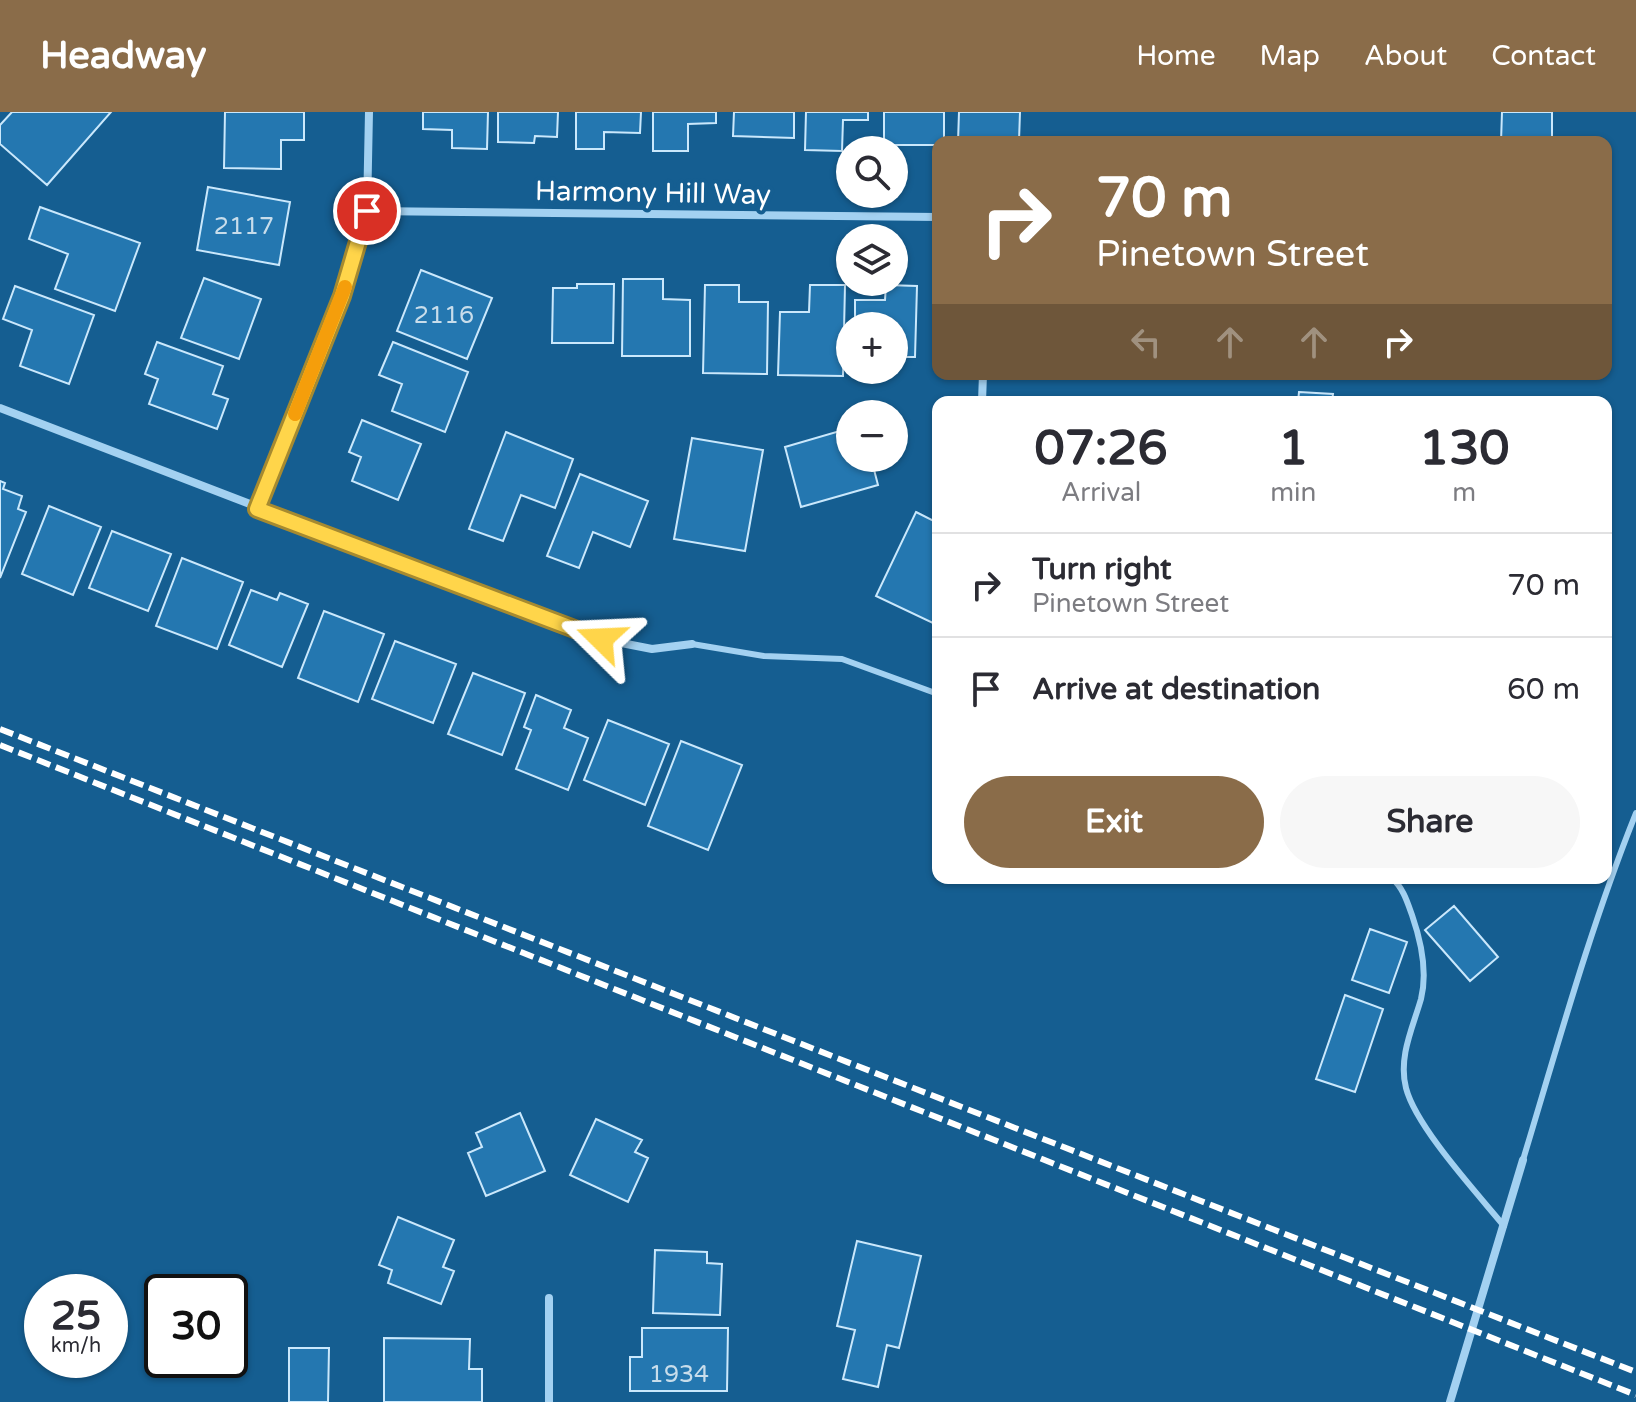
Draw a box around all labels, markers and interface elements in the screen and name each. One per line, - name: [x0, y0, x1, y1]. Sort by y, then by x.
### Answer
- text: Headway: [40, 33, 206, 79]
- text: Home: [1136, 39, 1216, 73]
- text: Map: [1260, 39, 1320, 73]
- text: About: [1364, 39, 1447, 73]
- text: Contact: [1491, 39, 1596, 73]
- map controls: [836, 136, 908, 472]
- button: search: [836, 136, 908, 208]
- text: 70 m: [1096, 165, 1232, 232]
- icon: right: [964, 168, 1068, 272]
- street label: Harmony Hill Way: [535, 174, 771, 212]
- pin: [333, 177, 401, 245]
- icon: arrive: [345, 189, 389, 233]
- house number: 2117: [214, 212, 274, 241]
- button: layers: [836, 224, 908, 296]
- text: Pinetown Street: [1096, 233, 1369, 276]
- house number: 2116: [414, 301, 474, 330]
- button: +: [836, 312, 908, 384]
- icon: left: [1124, 320, 1168, 364]
- icon: ahead: [1208, 320, 1252, 364]
- icon: ahead: [1292, 320, 1336, 364]
- icon: right: [1376, 320, 1420, 364]
- button: −: [836, 400, 908, 472]
- text: 07:26: [1035, 420, 1168, 478]
- text: 1: [1278, 420, 1308, 478]
- text: 130: [1419, 420, 1509, 478]
- text: Arrival: [1061, 477, 1141, 508]
- text: min: [1270, 477, 1316, 508]
- text: m: [1452, 477, 1476, 508]
- text: Turn right: [1032, 551, 1172, 588]
- icon: right: [964, 563, 1008, 607]
- text: 70 m: [1507, 567, 1580, 604]
- text: Pinetown Street: [1032, 588, 1229, 619]
- position arrow: [559, 597, 643, 681]
- icon: arrive: [964, 667, 1008, 711]
- text: Arrive at destination: [1032, 671, 1320, 708]
- text: 60 m: [1507, 671, 1580, 708]
- button: Exit: [964, 776, 1264, 868]
- button: Share: [1280, 776, 1580, 868]
- speed limit sign: 30: [144, 1274, 248, 1378]
- text: 25: [51, 1292, 101, 1340]
- text: km/h: [51, 1334, 101, 1358]
- house number: 1934: [649, 1360, 709, 1389]

